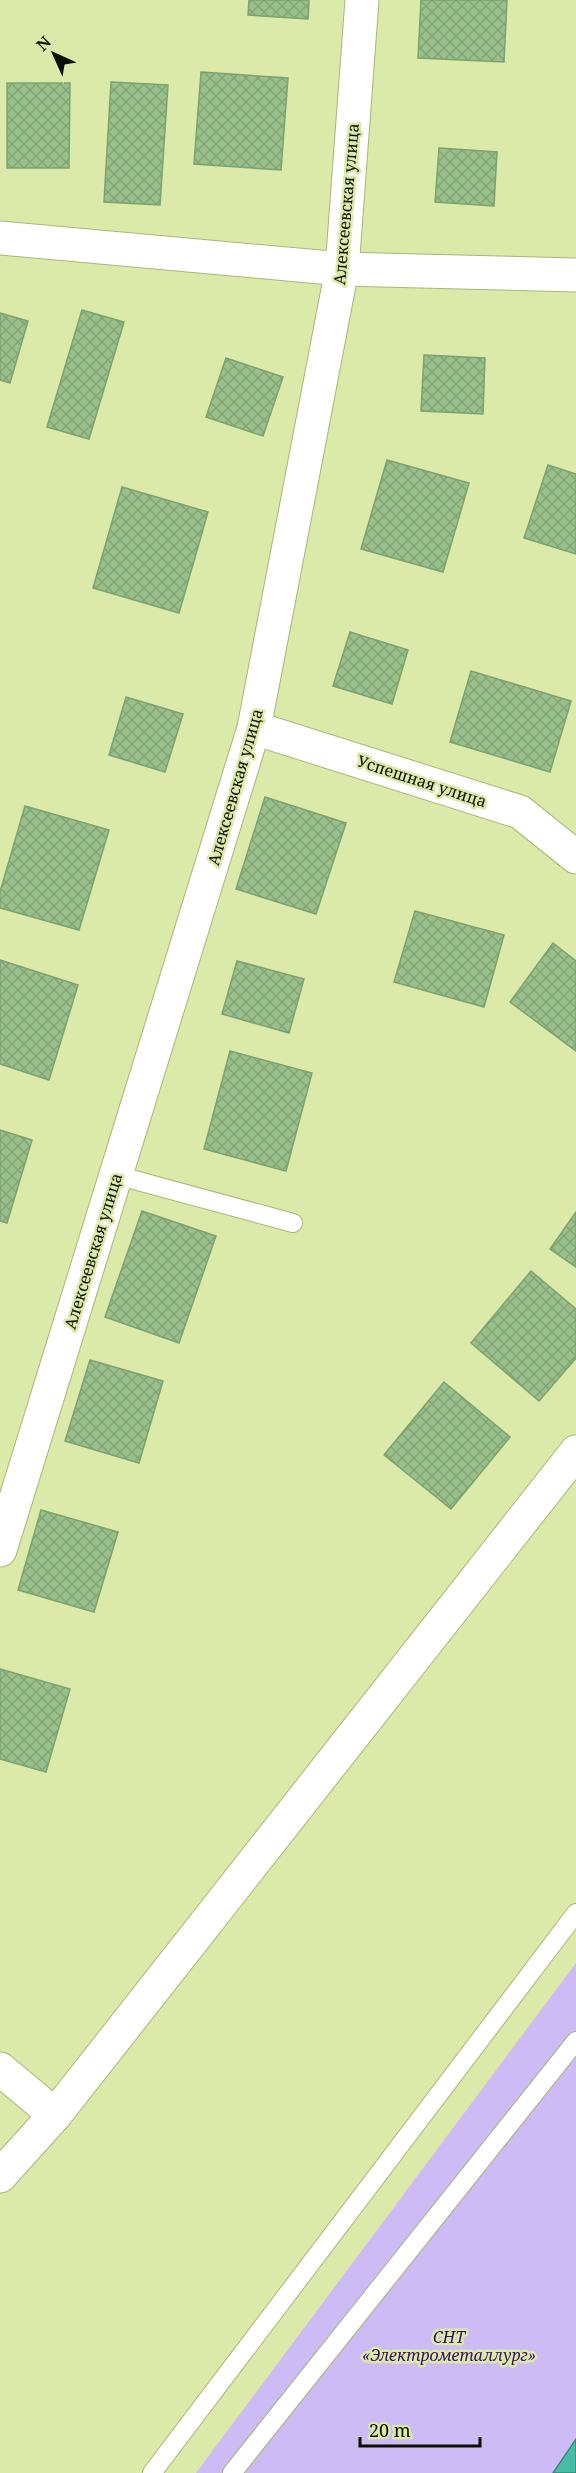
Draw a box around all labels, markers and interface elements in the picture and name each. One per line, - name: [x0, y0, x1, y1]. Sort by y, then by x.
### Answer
- north arrow: [24, 24, 84, 84]
- text: N: [31, 31, 56, 56]
- street label: Алексеевская улица: [328, 122, 364, 286]
- street label: Алексеевская улица: [202, 706, 268, 868]
- street label: Успешная улица: [354, 750, 490, 812]
- street label: Алексеевская улица: [59, 1170, 127, 1332]
- park label: СНТ «Электрометаллург»: [362, 2326, 536, 2366]
- scale bar: [360, 2410, 480, 2448]
- text: 20 m: [369, 2418, 411, 2442]

